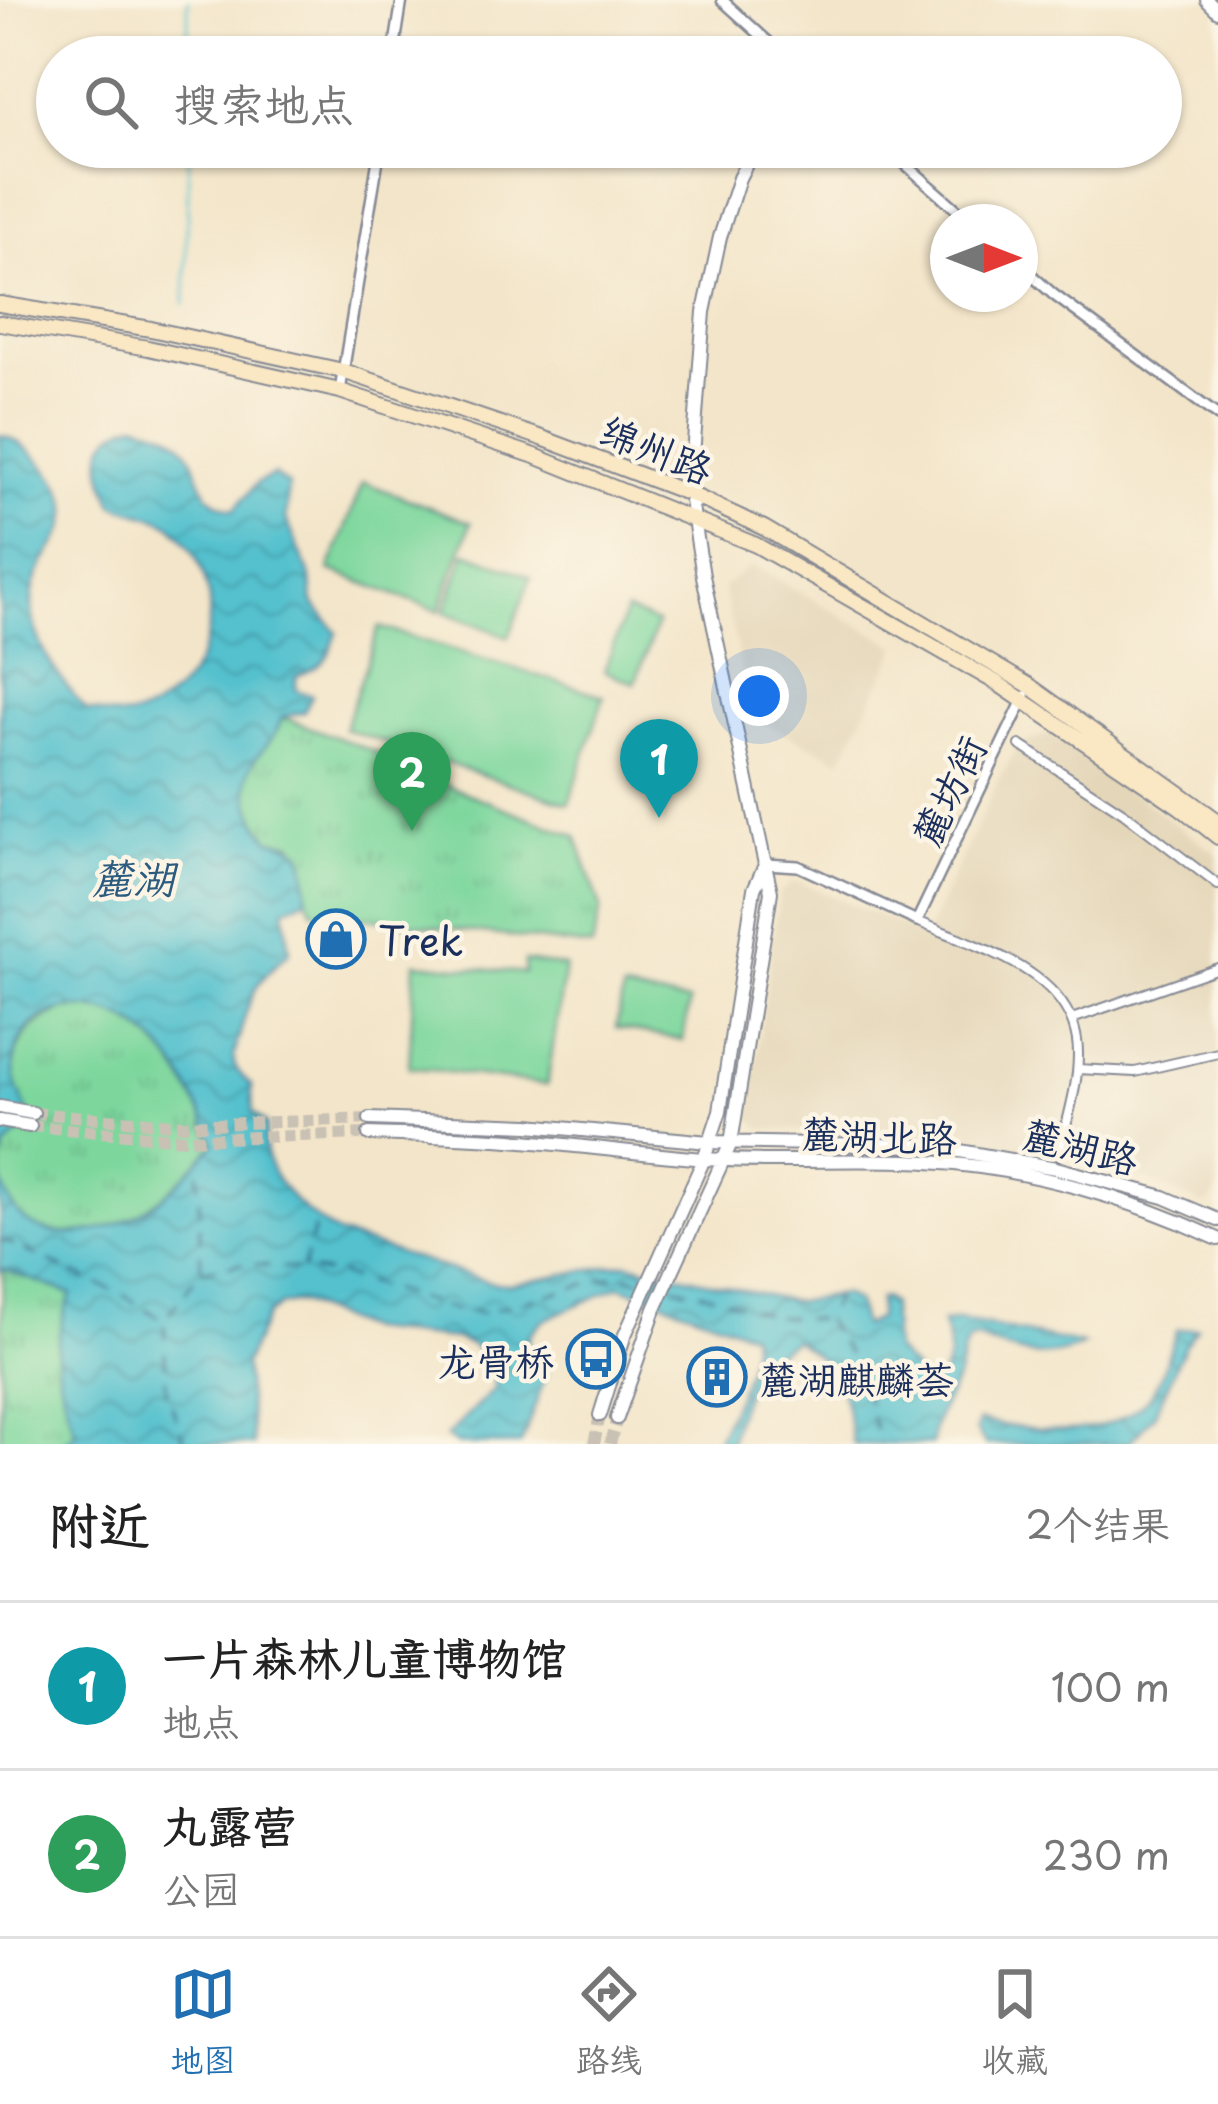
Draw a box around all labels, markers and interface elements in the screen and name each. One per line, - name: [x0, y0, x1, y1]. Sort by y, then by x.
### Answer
- search box: [36, 36, 1182, 168]
- text: 搜索地点: [174, 68, 354, 136]
- icon: search: [78, 69, 144, 135]
- north arrow: [930, 204, 1038, 312]
- street label: 绵州路: [592, 399, 722, 497]
- your location: [729, 666, 789, 726]
- pin: 1: [620, 719, 698, 818]
- street label: 麓坊街: [895, 724, 999, 856]
- pin: 2: [373, 732, 451, 831]
- water label: 麓湖: [91, 845, 179, 908]
- shop icon: Trek: [305, 908, 367, 970]
- place label: Trek: [378, 910, 463, 969]
- street label: 麓湖北路: [800, 1102, 958, 1166]
- street label: 麓湖路: [1017, 1102, 1145, 1188]
- bus stop icon: 龙骨桥: [565, 1328, 627, 1390]
- place label: 龙骨桥: [437, 1330, 554, 1389]
- building icon: 麓湖麒麟荟: [686, 1346, 748, 1408]
- place label: 麓湖麒麟荟: [759, 1348, 954, 1407]
- text: 附近: [48, 1484, 150, 1561]
- text: 2个结果: [1025, 1493, 1170, 1552]
- text: 一片森林儿童博物馆: [162, 1622, 567, 1690]
- text: 1: [78, 1656, 96, 1715]
- text: 100 m: [1051, 1656, 1170, 1715]
- text: 地点: [162, 1690, 240, 1749]
- text: 丸露营: [162, 1790, 297, 1858]
- text: 2: [73, 1824, 101, 1883]
- text: 230 m: [1043, 1824, 1170, 1883]
- text: 公园: [162, 1858, 240, 1917]
- tab: 地图: [170, 1961, 236, 2083]
- tab: 路线: [576, 1961, 642, 2083]
- tab: 收藏: [982, 1961, 1048, 2083]

